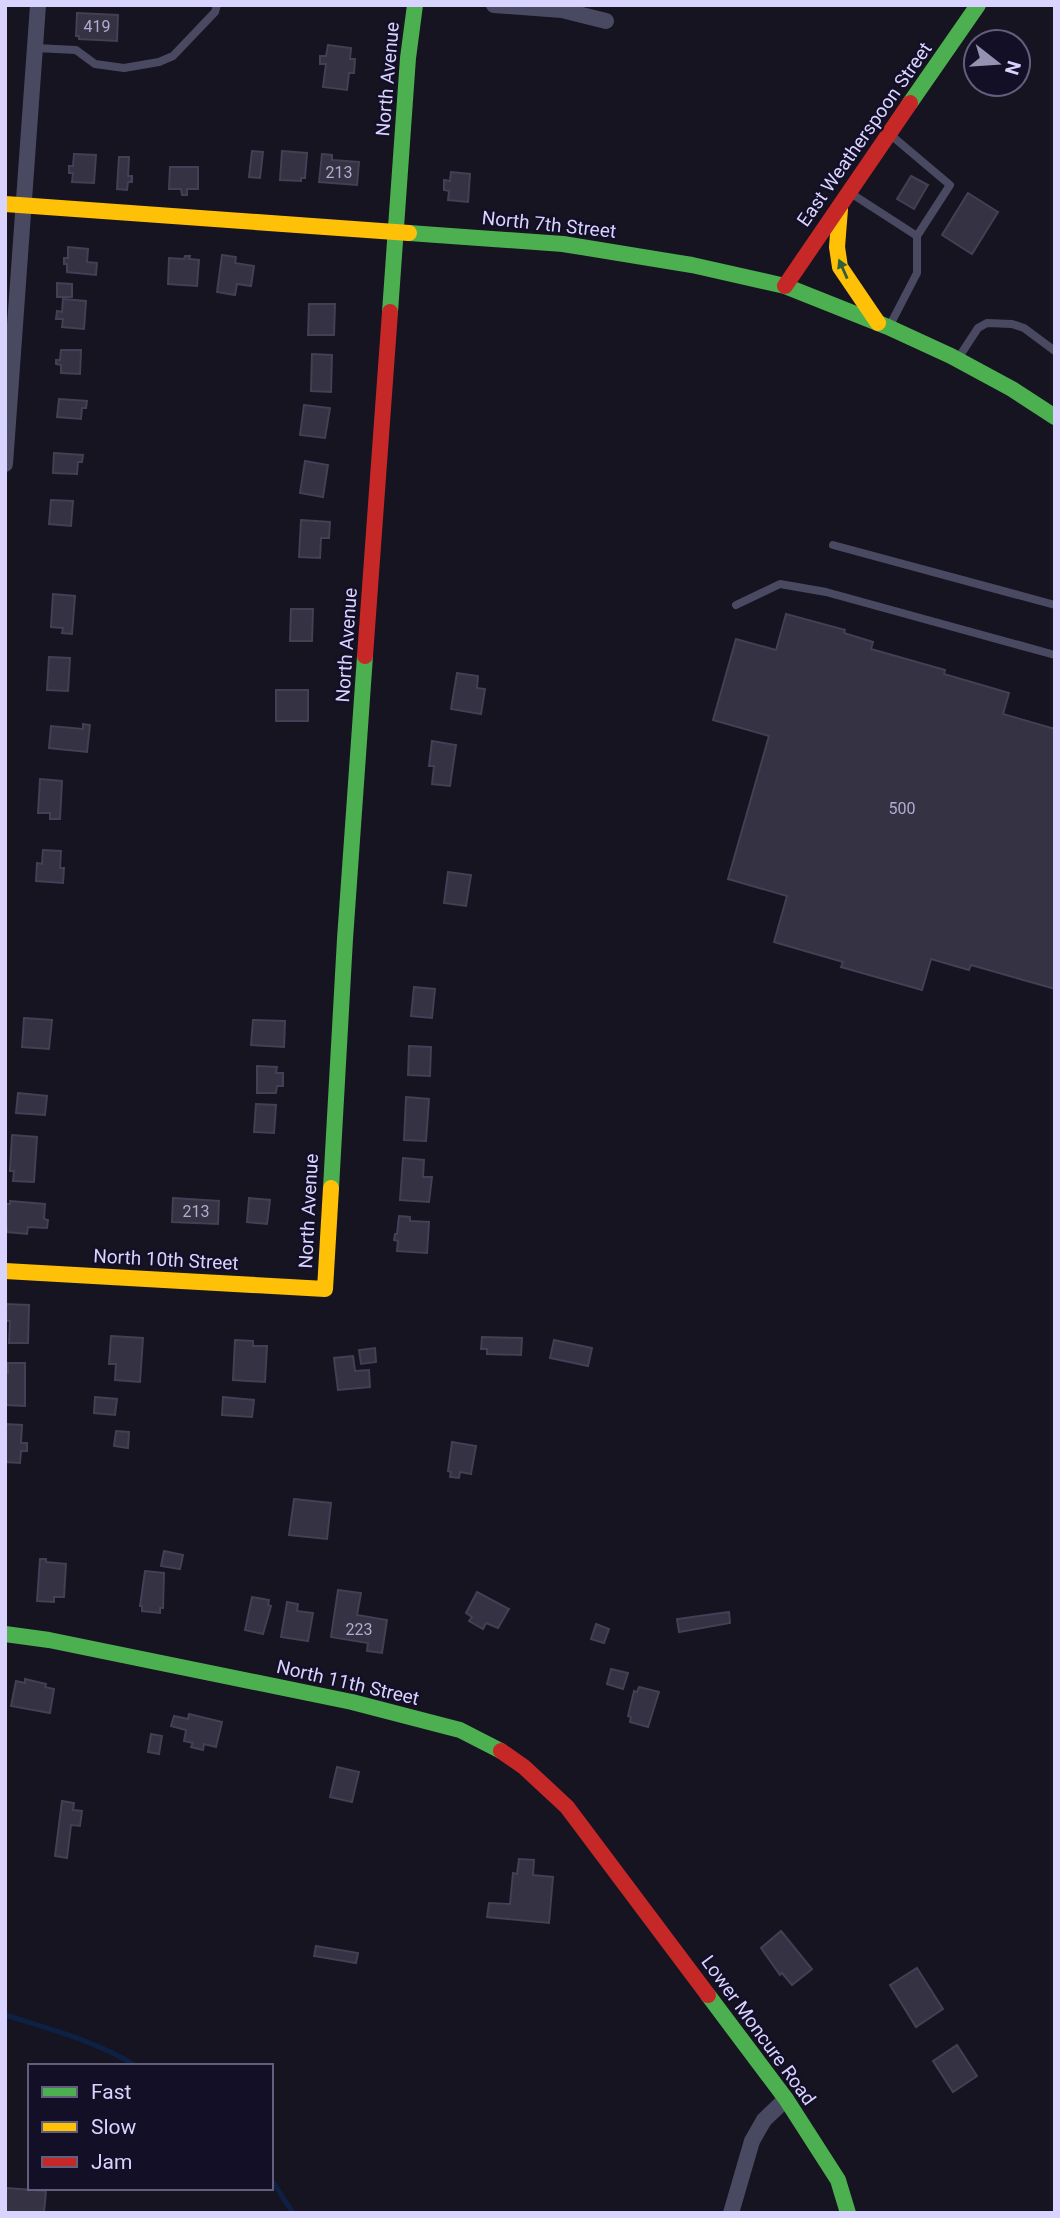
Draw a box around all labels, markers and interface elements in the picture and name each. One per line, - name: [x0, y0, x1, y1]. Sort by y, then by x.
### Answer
- house number: 419: [84, 17, 110, 36]
- street label: North Avenue: [371, 21, 404, 137]
- north arrow: [962, 28, 1032, 98]
- street label: East Weatherspoon Street: [792, 38, 937, 231]
- text: N: [1000, 58, 1026, 78]
- house number: 213: [326, 163, 352, 182]
- street label: North 7th Street: [481, 206, 617, 243]
- one-way arrow: [837, 259, 849, 279]
- street label: North Avenue: [331, 587, 362, 703]
- house number: 500: [889, 799, 915, 818]
- street label: North Avenue: [294, 1153, 323, 1269]
- house number: 213: [183, 1202, 209, 1221]
- street label: North 10th Street: [93, 1244, 239, 1275]
- house number: 223: [346, 1620, 372, 1639]
- street label: North 11th Street: [274, 1655, 421, 1710]
- street label: Lower Moncure Road: [697, 1951, 821, 2110]
- legend: [28, 2064, 273, 2190]
- text: Fast: [91, 2080, 132, 2104]
- text: Slow: [91, 2115, 137, 2139]
- text: Jam: [91, 2150, 132, 2174]

